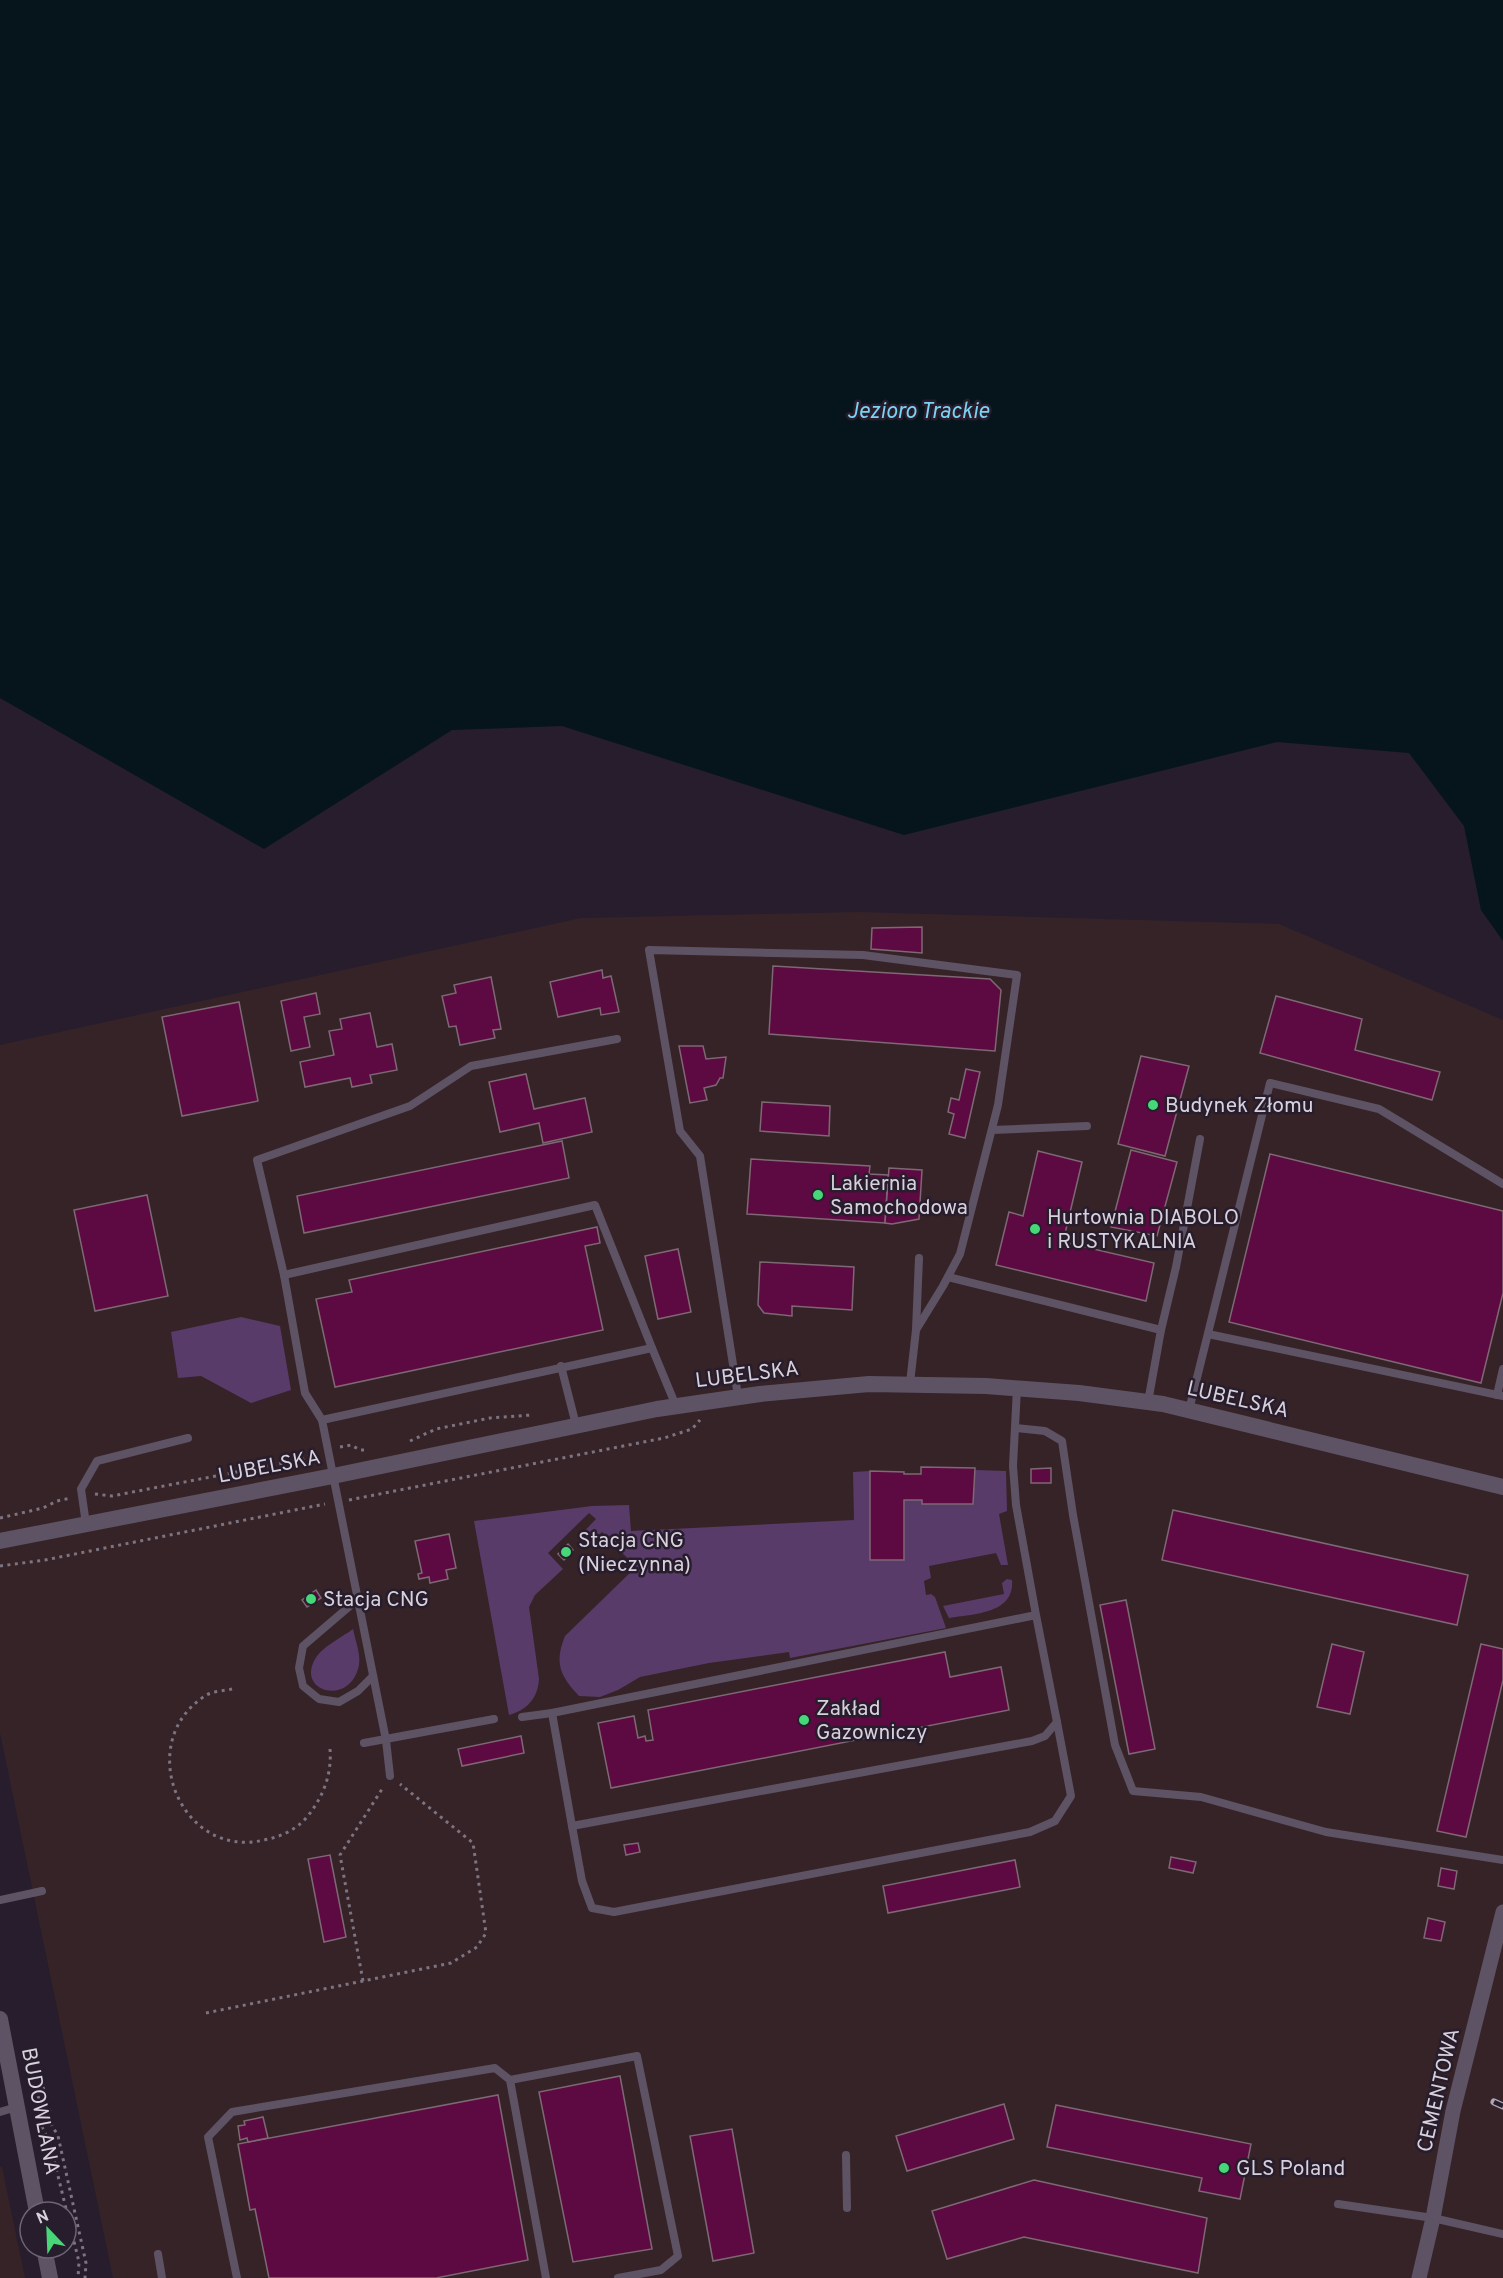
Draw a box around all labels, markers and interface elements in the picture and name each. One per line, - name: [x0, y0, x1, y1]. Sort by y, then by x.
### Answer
- water label: Jezioro Trackie: [847, 399, 990, 426]
- place label: Budynek Złomu: [1165, 1093, 1314, 1120]
- marker: Budynek Złomu: [1146, 1098, 1160, 1112]
- place label: Lakiernia Samochodowa: [830, 1171, 968, 1222]
- marker: Lakiernia Samochodowa: [811, 1188, 825, 1202]
- place label: Hurtownia DIABOLO i RUSTYKALNIA: [1047, 1205, 1239, 1256]
- marker: Hurtownia DIABOLO i RUSTYKALNIA: [1028, 1222, 1042, 1236]
- street label: LUBELSKA: [694, 1356, 801, 1395]
- street label: LUBELSKA: [1184, 1376, 1291, 1425]
- street label: LUBELSKA: [216, 1444, 323, 1491]
- place label: Stacja CNG (Nieczynna): [578, 1528, 691, 1579]
- marker: Stacja CNG (Nieczynna): [559, 1545, 573, 1559]
- place label: Stacja CNG: [323, 1587, 429, 1614]
- marker: Stacja CNG: [304, 1592, 318, 1606]
- place label: Zakład Gazowniczy: [816, 1696, 927, 1747]
- marker: Zakład Gazowniczy: [797, 1713, 811, 1727]
- street label: CEMENTOWA: [1412, 2026, 1467, 2155]
- street label: BUDOWLANA: [14, 2045, 65, 2177]
- place label: GLS Poland: [1236, 2156, 1345, 2183]
- marker: GLS Poland: [1217, 2161, 1231, 2175]
- north arrow: [18, 2200, 78, 2260]
- text: N: [34, 2207, 52, 2229]

